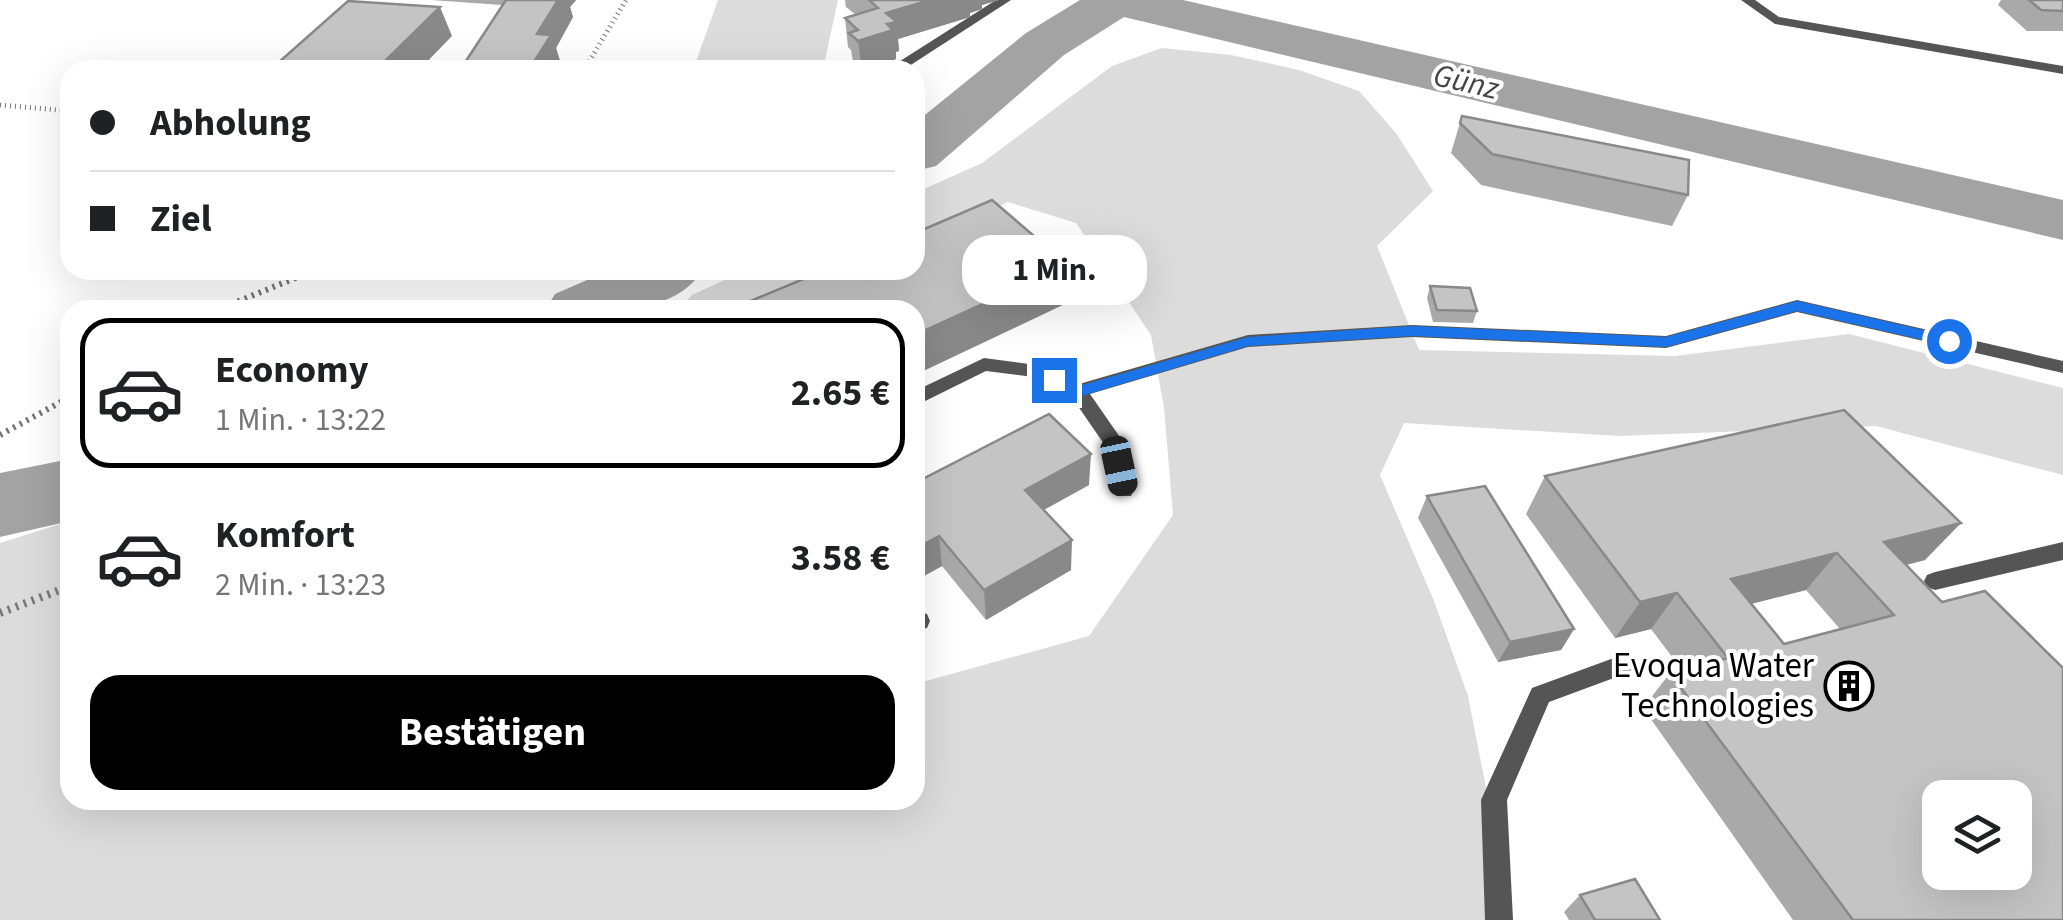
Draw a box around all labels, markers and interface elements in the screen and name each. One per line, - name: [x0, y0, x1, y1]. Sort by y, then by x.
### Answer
- water label: Günz: [1429, 52, 1504, 112]
- text: Abholung: [150, 96, 311, 150]
- text: Ziel: [150, 192, 212, 246]
- callout: 1 Min.: [962, 235, 1146, 305]
- text: 1 Min.: [1012, 247, 1097, 293]
- route start: [1927, 319, 1972, 364]
- text: Economy: [215, 343, 368, 397]
- icon: car: [95, 348, 185, 438]
- route end: [1032, 358, 1077, 403]
- text: 2.65 €: [791, 366, 890, 420]
- text: 1 Min. · 13:22: [215, 397, 386, 443]
- car: [1098, 434, 1140, 498]
- text: Komfort: [215, 508, 355, 562]
- icon: car: [95, 513, 185, 603]
- text: 3.58 €: [791, 531, 890, 585]
- text: 2 Min. · 13:23: [215, 562, 386, 608]
- place label: Evoqua Water Technologies: [1613, 641, 1815, 731]
- building icon: Evoqua Water Technologies: [1823, 660, 1875, 712]
- button: Bestätigen: [90, 675, 895, 790]
- map controls: [1922, 780, 2032, 890]
- button: layers: [1922, 780, 2032, 890]

